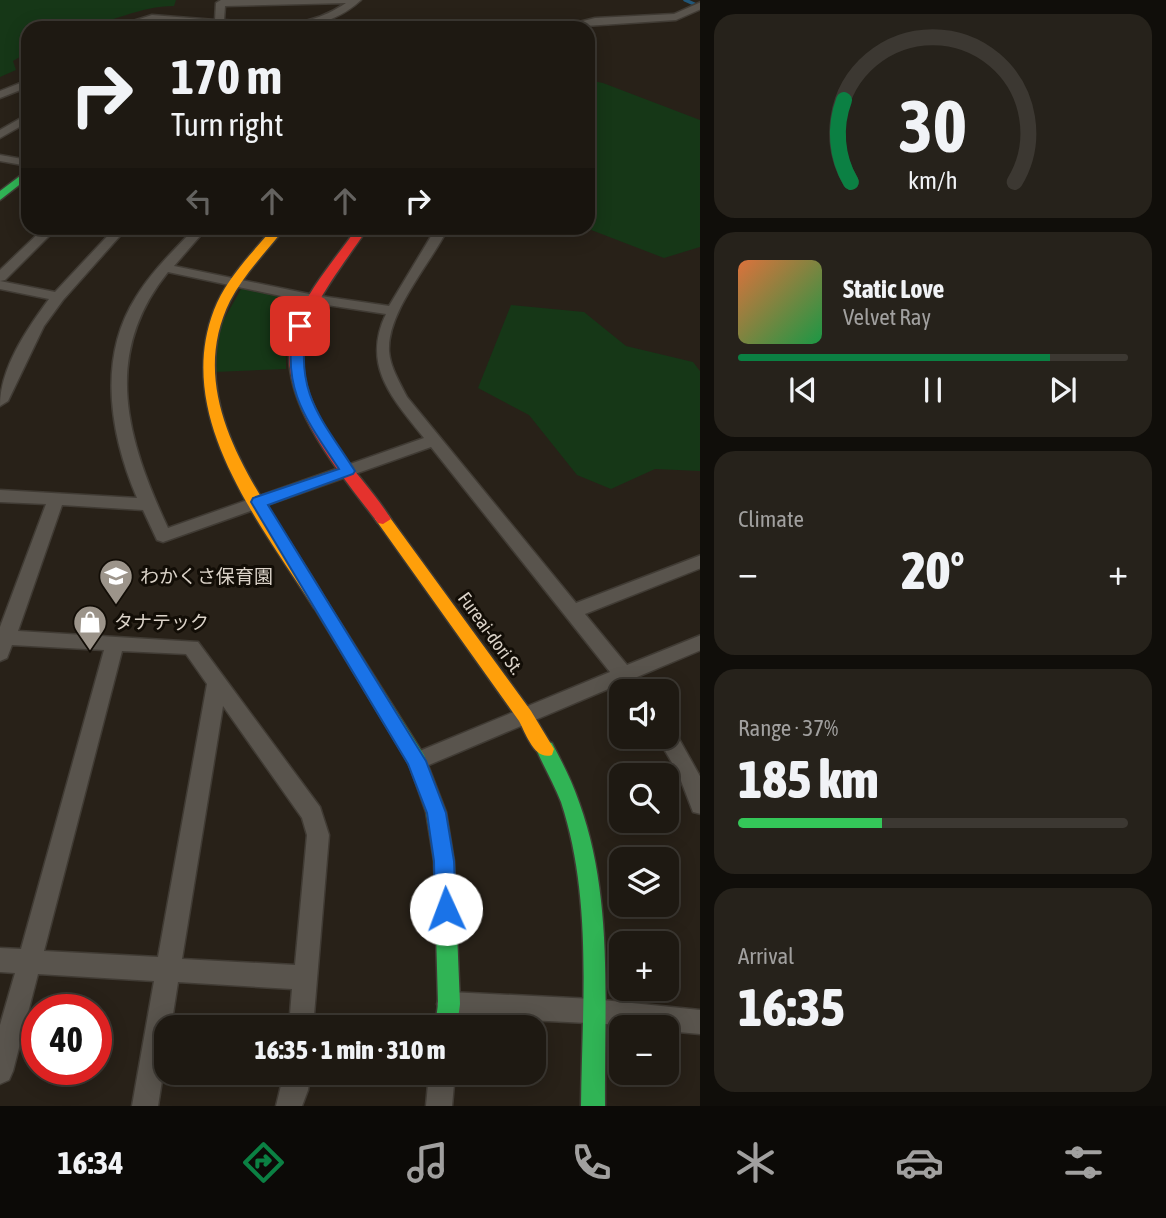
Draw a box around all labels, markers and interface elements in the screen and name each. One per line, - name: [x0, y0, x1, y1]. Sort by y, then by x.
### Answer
- text: 170 m: [171, 48, 282, 104]
- icon: right: [56, 49, 147, 140]
- text: 30: [899, 85, 967, 168]
- text: Turn right: [171, 106, 284, 143]
- text: km/h: [908, 166, 958, 194]
- icon: left: [180, 182, 218, 220]
- icon: ahead: [253, 182, 291, 220]
- icon: ahead: [326, 182, 364, 220]
- icon: right: [399, 182, 437, 220]
- text: Static Love: [843, 274, 944, 304]
- pin: [270, 296, 330, 356]
- text: Velvet Ray: [843, 304, 931, 330]
- icon: arrive: [281, 307, 319, 345]
- icon: previous: [784, 371, 822, 409]
- icon: pause: [914, 371, 952, 409]
- icon: next: [1044, 371, 1082, 409]
- text: Climate: [738, 506, 804, 532]
- text: 20°: [901, 540, 965, 600]
- text: −: [738, 550, 758, 593]
- text: +: [1108, 550, 1128, 593]
- school or university icon: わかくさ保育園: [97, 557, 135, 606]
- place label: わかくさ保育園: [140, 565, 273, 587]
- street label: Fureai-dori St.: [454, 588, 528, 678]
- shop icon: タナテック: [71, 603, 109, 652]
- place label: タナテック: [114, 611, 209, 633]
- map controls: [609, 679, 679, 1085]
- button: sound: [609, 679, 679, 749]
- text: Range · 37%: [738, 715, 838, 741]
- text: 185 km: [738, 749, 879, 809]
- button: search: [609, 763, 679, 833]
- button: layers: [609, 847, 679, 917]
- position arrow: [409, 872, 483, 946]
- button: +: [609, 931, 679, 1001]
- text: Arrival: [738, 943, 794, 969]
- text: 16:35: [738, 977, 845, 1037]
- speed limit sign: 40: [21, 994, 112, 1085]
- button: −: [609, 1015, 679, 1085]
- text: 16:35 · 1 min · 310 m: [255, 1035, 445, 1065]
- icon: directions: [239, 1138, 288, 1187]
- icon: music: [403, 1138, 452, 1187]
- icon: phone: [567, 1138, 616, 1187]
- icon: climate: [731, 1138, 780, 1187]
- icon: car: [895, 1138, 944, 1187]
- icon: filters: [1059, 1138, 1108, 1187]
- text: 16:34: [58, 1144, 123, 1181]

